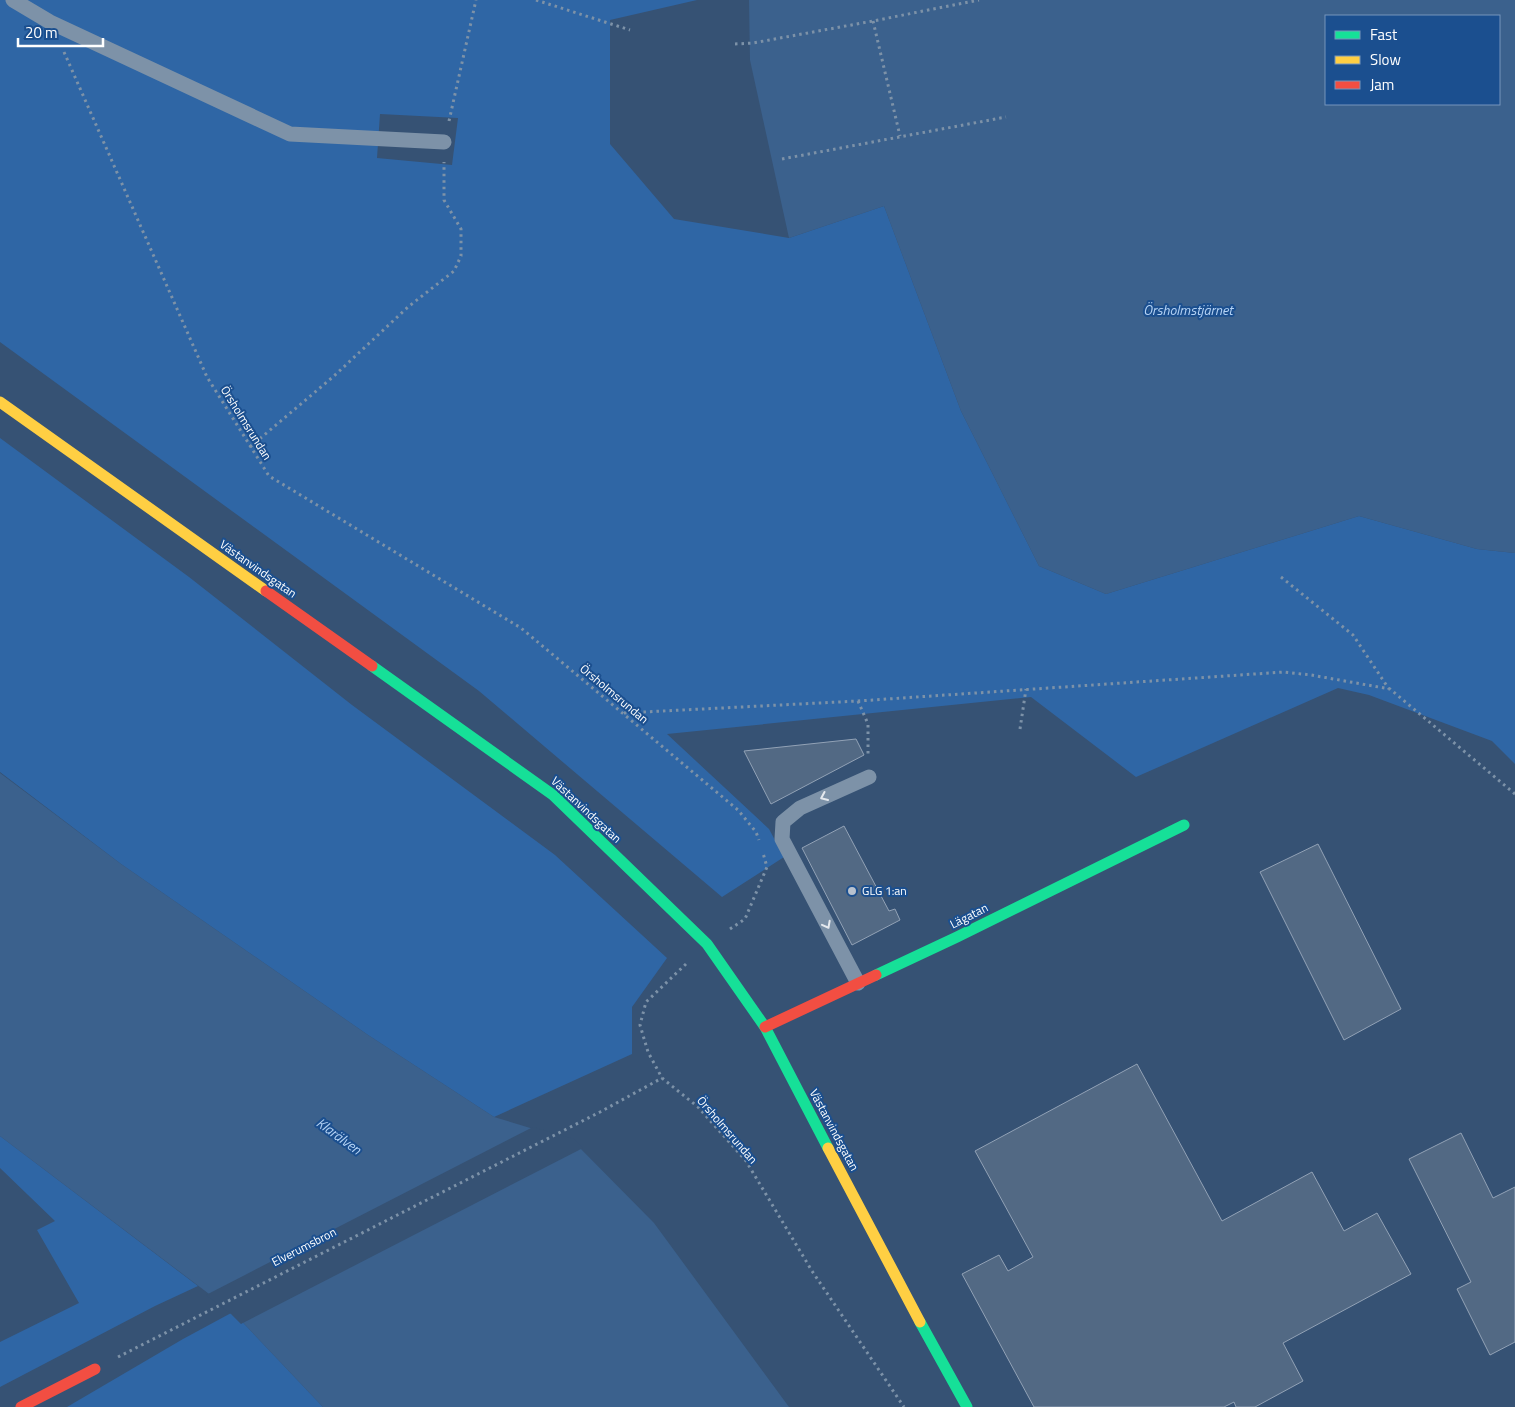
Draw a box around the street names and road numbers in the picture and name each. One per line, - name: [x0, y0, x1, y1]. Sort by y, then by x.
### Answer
- street label: Örsholmsrundan: [216, 382, 277, 464]
- street label: Västanvindsgatan: [216, 535, 301, 602]
- street label: Örsholmsrundan: [576, 659, 653, 728]
- street label: Västanvindsgatan: [547, 772, 626, 847]
- street label: Lägatan: [946, 898, 991, 933]
- street label: Västanvindsgatan: [805, 1085, 864, 1174]
- street label: Örsholmsrundan: [692, 1092, 762, 1168]
- street label: Elverumsbron: [268, 1222, 339, 1271]

